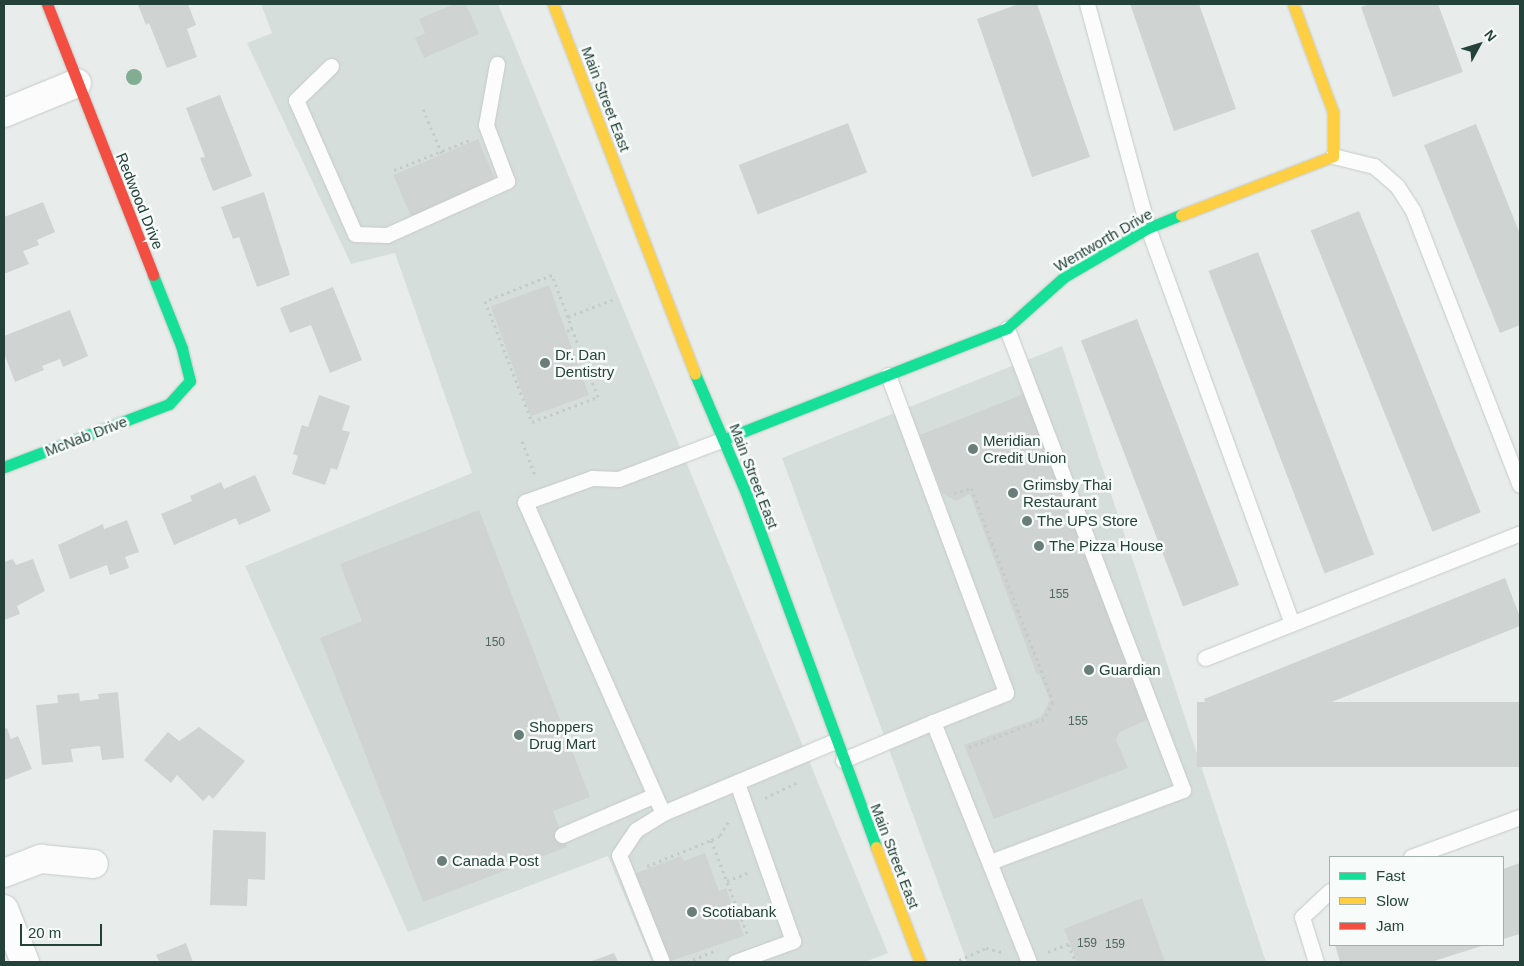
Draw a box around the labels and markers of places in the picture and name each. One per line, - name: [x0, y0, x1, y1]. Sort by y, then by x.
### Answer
- place label: Dr. Dan Dentistry: [555, 345, 614, 380]
- marker: Dr. Dan Dentistry: [539, 357, 551, 369]
- place label: Meridian Credit Union: [983, 431, 1066, 466]
- marker: Meridian Credit Union: [967, 443, 979, 455]
- place label: Grimsby Thai Restaurant: [1023, 475, 1112, 510]
- marker: Grimsby Thai Restaurant: [1007, 487, 1019, 499]
- place label: The UPS Store: [1037, 512, 1138, 530]
- marker: The UPS Store: [1021, 515, 1033, 527]
- place label: The Pizza House: [1049, 537, 1163, 555]
- marker: The Pizza House: [1033, 540, 1045, 552]
- place label: Guardian: [1099, 661, 1161, 679]
- marker: Guardian: [1083, 664, 1095, 676]
- place label: Shoppers Drug Mart: [529, 717, 596, 752]
- marker: Shoppers Drug Mart: [513, 729, 525, 741]
- place label: Canada Post: [452, 852, 539, 870]
- marker: Canada Post: [436, 855, 448, 867]
- place label: Scotiabank: [702, 903, 776, 921]
- marker: Scotiabank: [686, 906, 698, 918]

